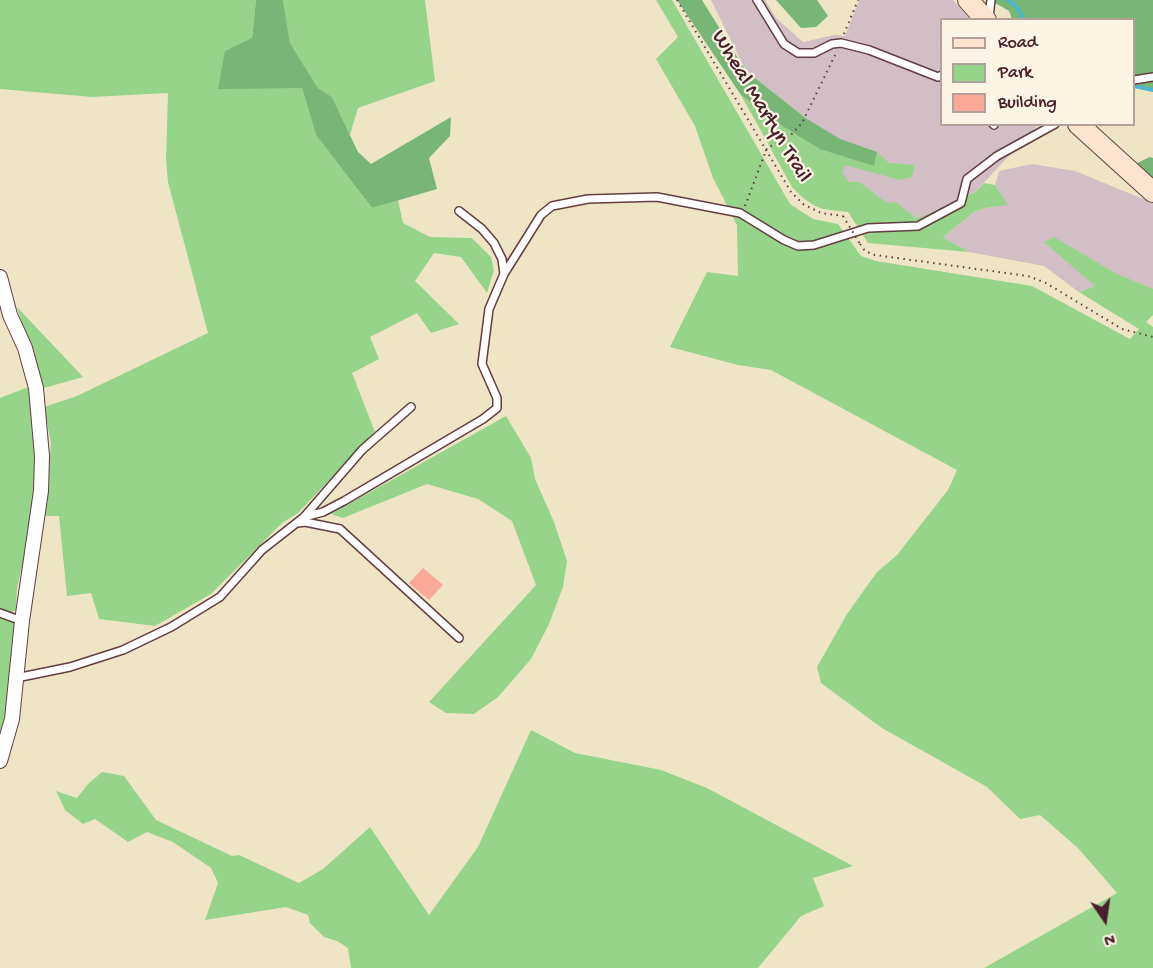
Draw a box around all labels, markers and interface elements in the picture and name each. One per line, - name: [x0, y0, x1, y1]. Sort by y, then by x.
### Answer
- legend: [940, 18, 1135, 126]
- street label: Wheal Martyn Trail: [704, 26, 816, 188]
- text: Road: [998, 33, 1037, 54]
- text: Park: [998, 63, 1032, 84]
- text: Building: [998, 93, 1057, 114]
- north arrow: [1075, 890, 1135, 950]
- text: N: [1102, 928, 1116, 948]

